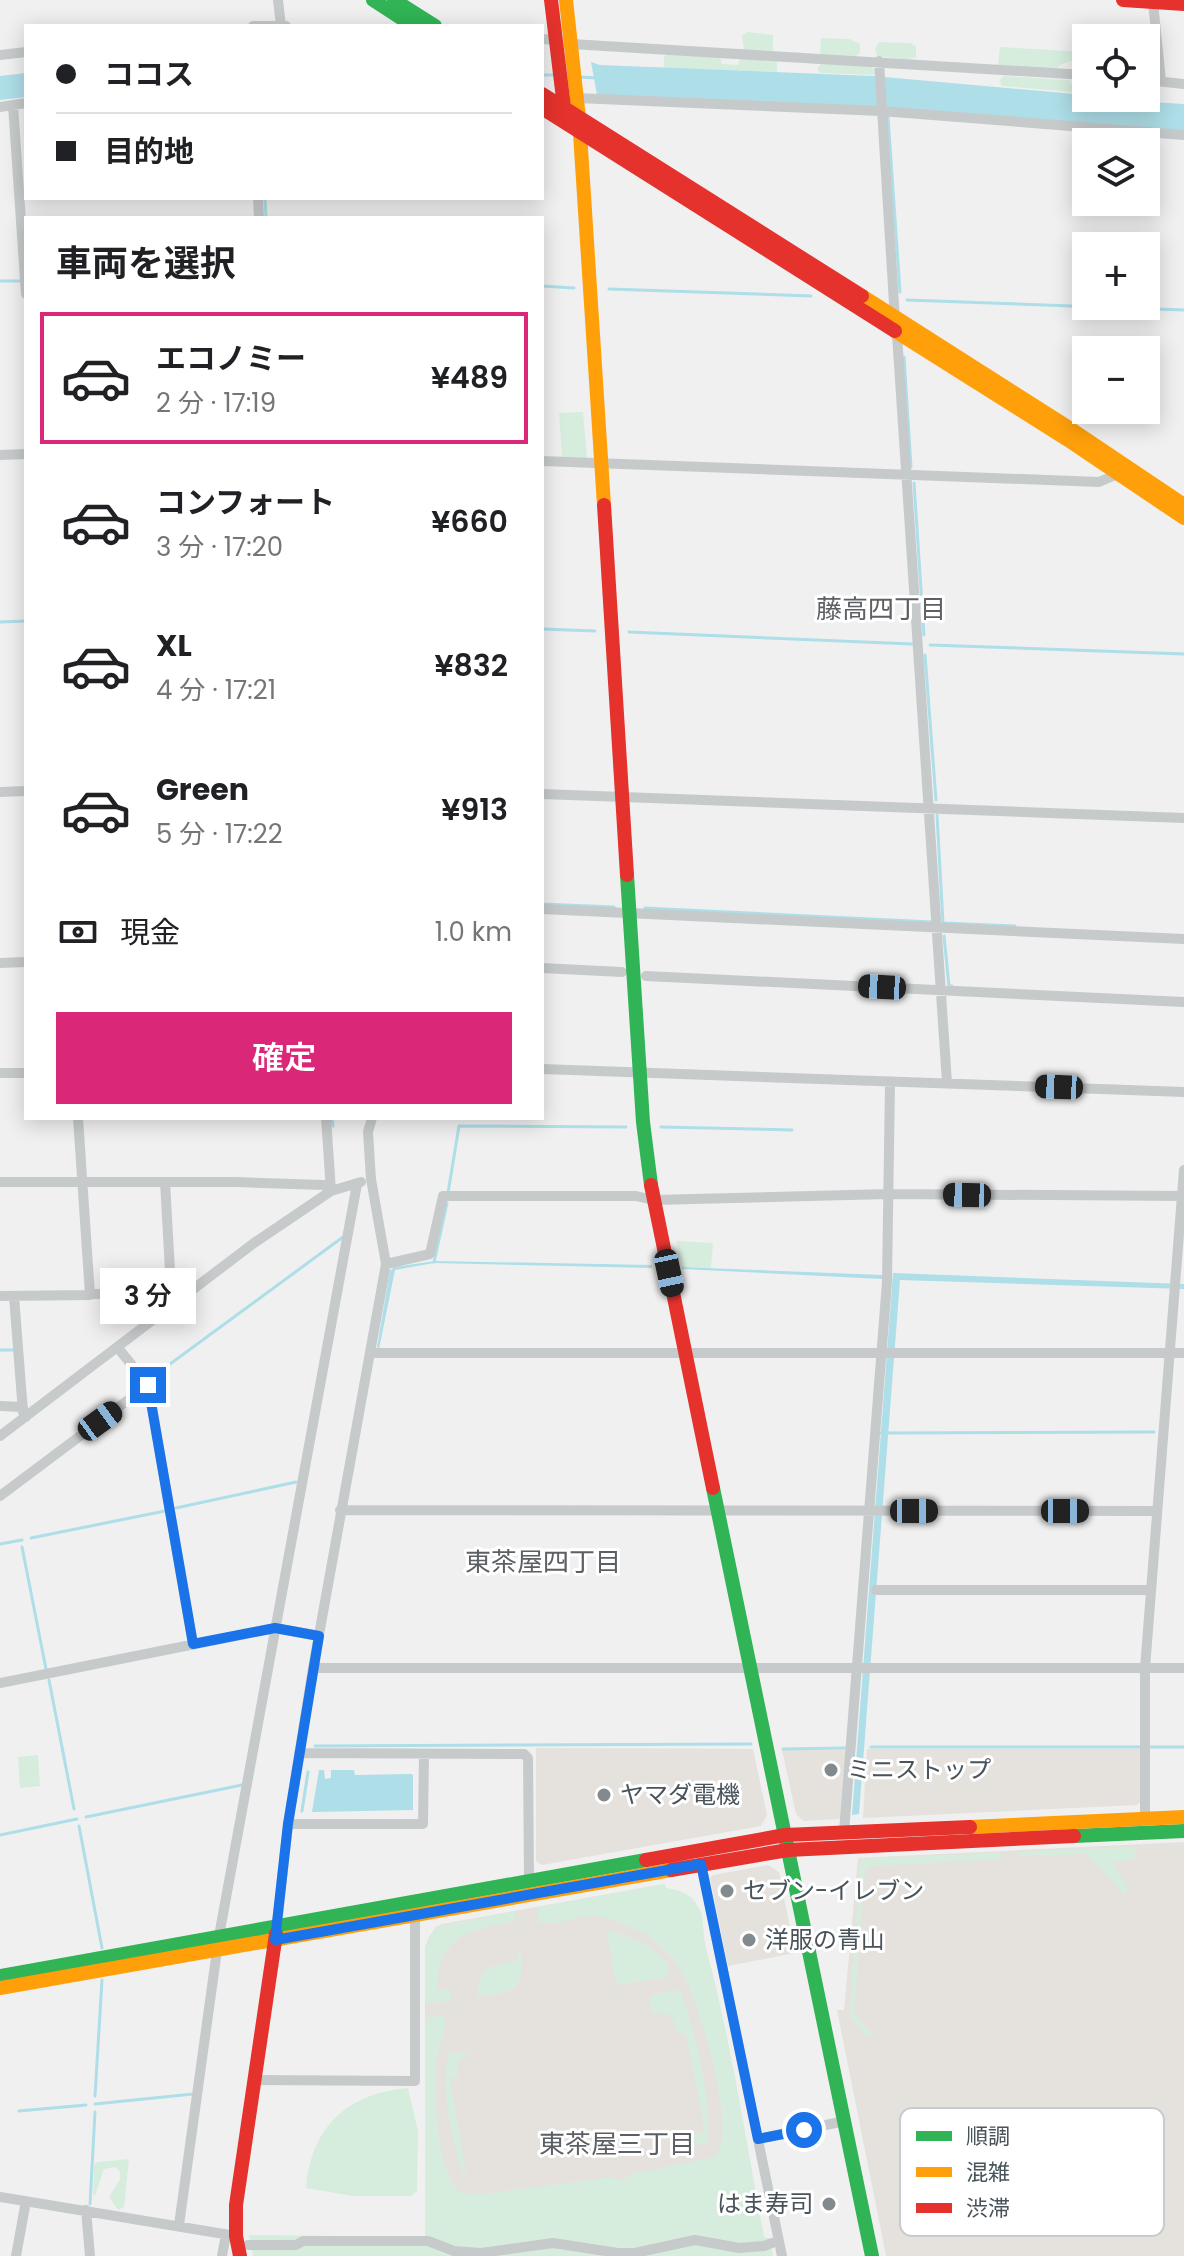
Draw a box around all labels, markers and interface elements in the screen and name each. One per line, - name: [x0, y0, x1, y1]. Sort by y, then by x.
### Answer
- map controls: [1072, 24, 1160, 424]
- button: locate: [1072, 24, 1160, 112]
- text: ココス: [104, 53, 194, 96]
- button: layers: [1072, 128, 1160, 216]
- text: 目的地: [104, 130, 194, 173]
- button: +: [1072, 232, 1160, 320]
- text: 車両を選択: [56, 238, 236, 289]
- button: −: [1072, 336, 1160, 424]
- text: エコノミー: [156, 337, 306, 380]
- icon: car: [60, 342, 132, 414]
- text: ¥489: [431, 356, 508, 399]
- text: 2 分 · 17:19: [156, 385, 276, 421]
- text: コンフォート: [156, 481, 335, 524]
- icon: car: [60, 486, 132, 558]
- text: ¥660: [431, 500, 508, 543]
- text: 3 分 · 17:20: [156, 529, 283, 565]
- district label: 藤高四丁目: [816, 591, 946, 627]
- text: XL: [156, 624, 192, 667]
- icon: car: [60, 630, 132, 702]
- text: ¥832: [434, 644, 508, 687]
- text: 4 分 · 17:21: [156, 672, 276, 708]
- text: Green: [156, 768, 249, 811]
- icon: car: [60, 774, 132, 846]
- text: ¥913: [441, 788, 508, 831]
- text: 5 分 · 17:22: [156, 816, 283, 852]
- icon: cash: [56, 910, 100, 954]
- text: 現金: [120, 911, 180, 954]
- text: 1.0 km: [435, 914, 512, 950]
- car: [857, 974, 907, 1000]
- button: 確定: [56, 1012, 512, 1104]
- car: [1035, 1074, 1083, 1100]
- car: [943, 1183, 991, 1207]
- car: [652, 1247, 686, 1299]
- callout: 3 分: [100, 1269, 196, 1325]
- text: 3 分: [124, 1278, 172, 1314]
- route end: [130, 1367, 166, 1403]
- car: [74, 1397, 126, 1445]
- car: [890, 1499, 938, 1523]
- car: [1041, 1499, 1089, 1523]
- district label: 東茶屋四丁目: [465, 1544, 621, 1580]
- place label: ミニストップ: [847, 1753, 991, 1786]
- marker: ミニストップ: [822, 1761, 840, 1779]
- place label: ヤマダ電機: [620, 1778, 740, 1811]
- marker: ヤマダ電機: [595, 1786, 613, 1804]
- place label: セブン-イレブン: [743, 1874, 924, 1907]
- marker: セブン-イレブン: [718, 1882, 736, 1900]
- place label: 洋服の青山: [765, 1923, 885, 1956]
- marker: 洋服の青山: [740, 1931, 758, 1949]
- legend: [900, 2108, 1164, 2236]
- route start: [786, 2112, 822, 2148]
- text: 順調: [966, 2121, 1010, 2152]
- district label: 東茶屋三丁目: [539, 2126, 695, 2162]
- text: 混雑: [966, 2157, 1010, 2188]
- place label: はま寿司: [717, 2187, 813, 2220]
- text: 渋滞: [966, 2193, 1010, 2224]
- marker: はま寿司: [820, 2195, 838, 2213]

